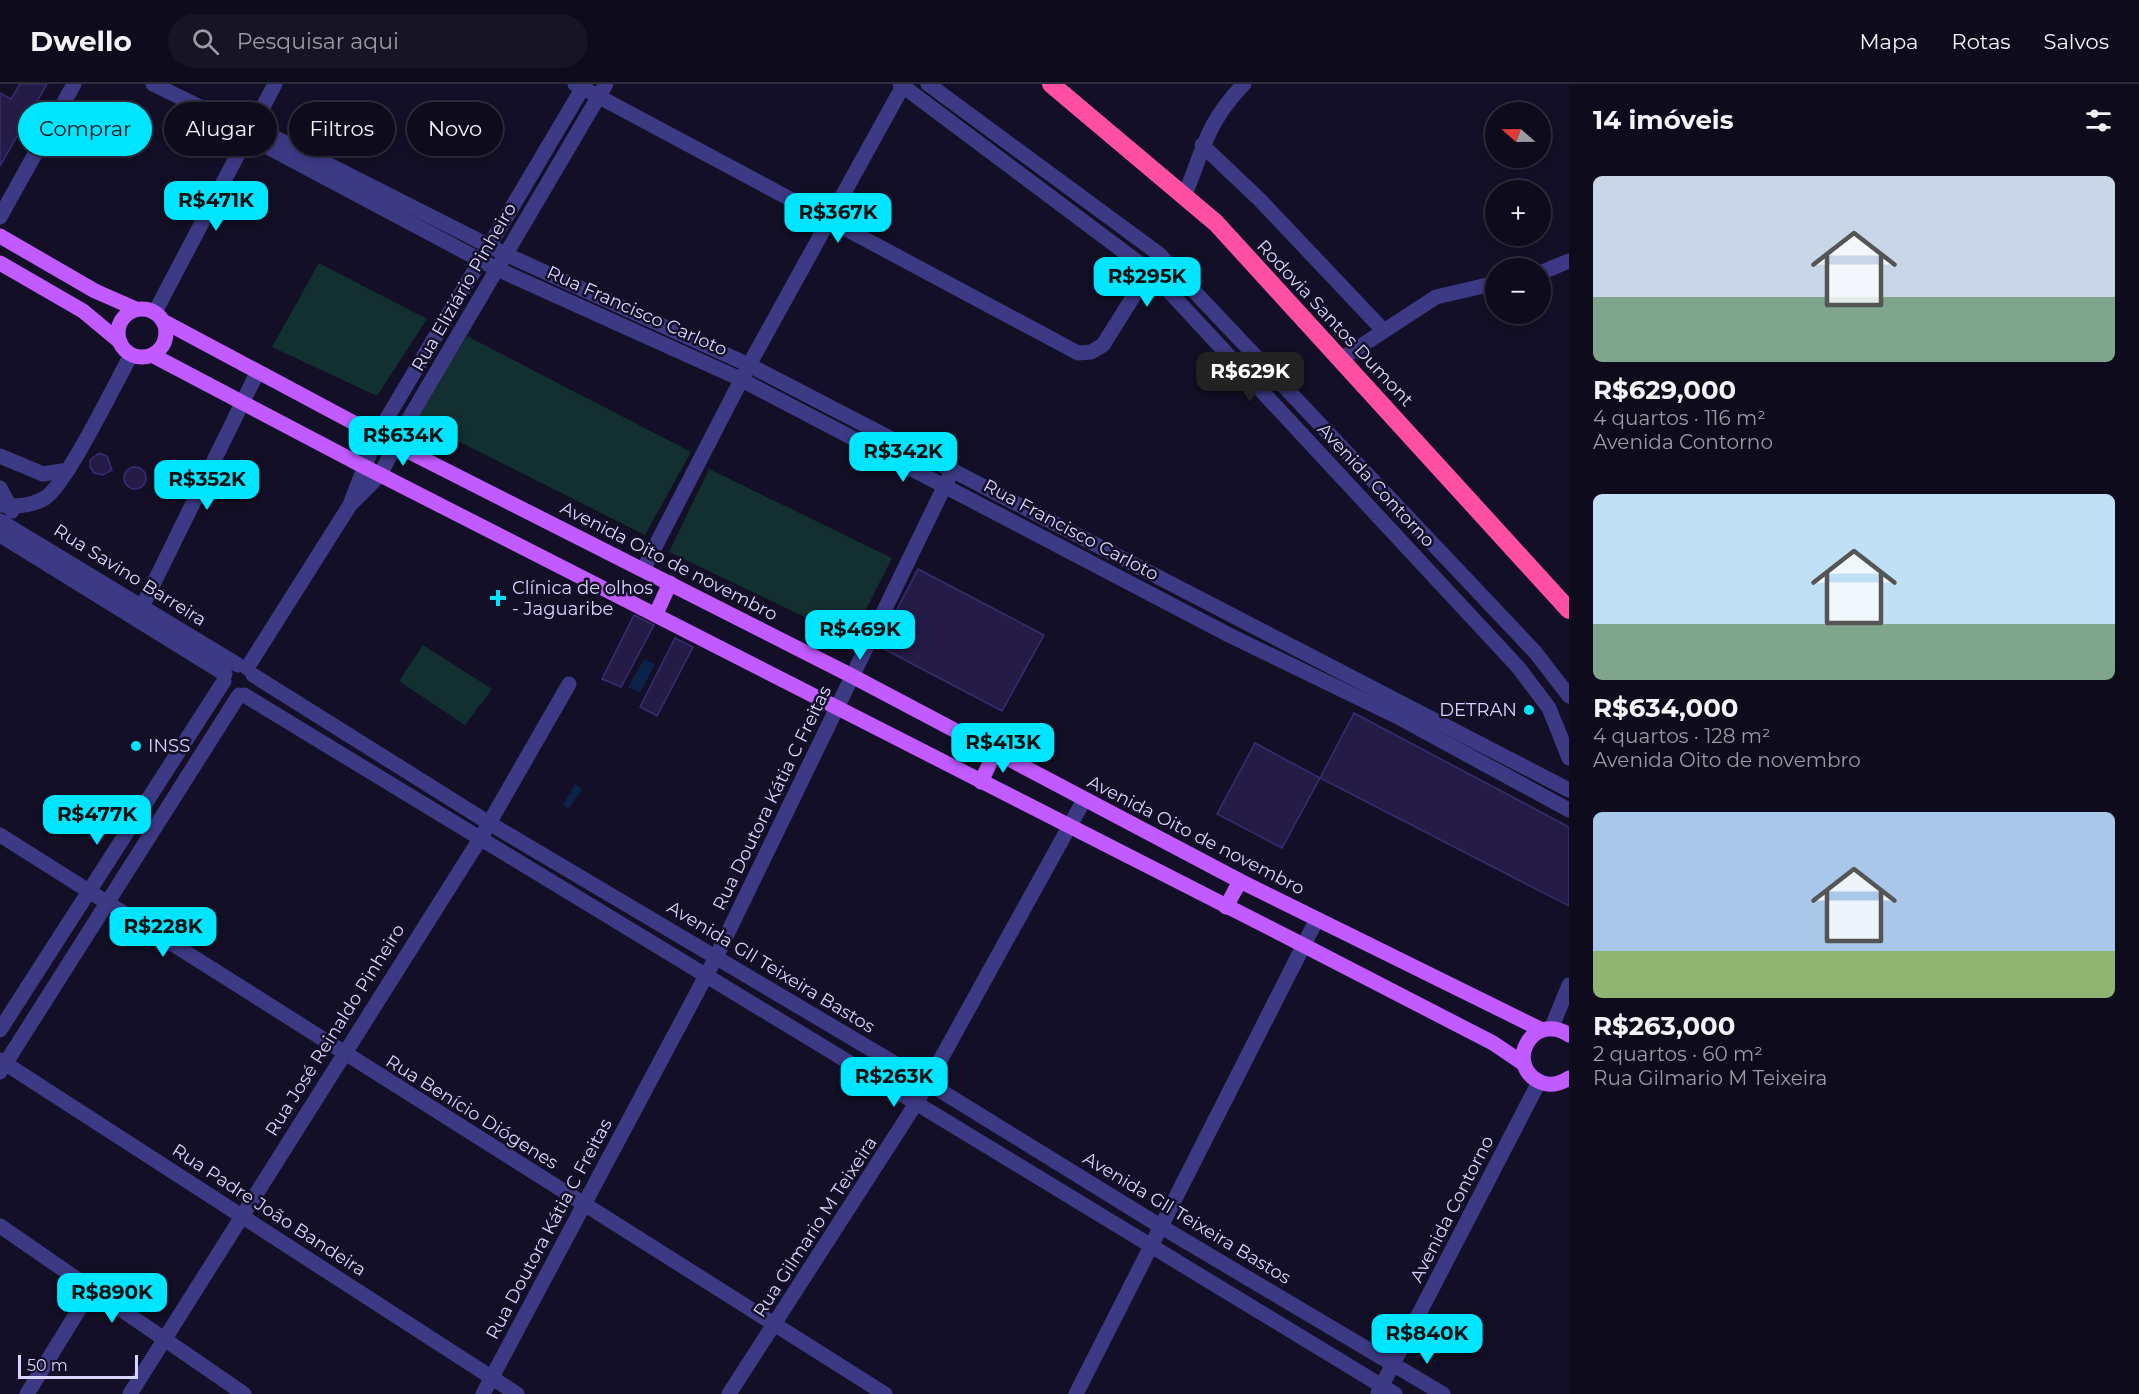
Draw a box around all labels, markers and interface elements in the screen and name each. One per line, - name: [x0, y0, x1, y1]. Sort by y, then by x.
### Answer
- search box: [168, 14, 588, 68]
- text: Dwello: [30, 24, 132, 58]
- icon: search: [189, 25, 222, 58]
- text: Pesquisar aqui: [237, 28, 399, 55]
- text: Mapa: [1859, 29, 1918, 54]
- text: Rotas: [1951, 29, 2011, 54]
- text: Salvos: [2044, 29, 2109, 54]
- chip: Comprar: [18, 102, 152, 156]
- chip: Alugar: [164, 102, 277, 156]
- chip: Filtros: [289, 102, 395, 156]
- chip: Novo: [407, 102, 503, 156]
- north arrow: [1485, 102, 1551, 168]
- map controls: [1485, 102, 1551, 324]
- text: 14 imóveis: [1593, 104, 1734, 136]
- icon: filters: [2082, 104, 2115, 137]
- button: +: [1485, 180, 1551, 246]
- pin: R$471K: [167, 181, 265, 232]
- text: R$471K: [178, 188, 254, 212]
- pin: R$367K: [789, 193, 887, 244]
- street label: Rua Eliziário Pinheiro: [407, 199, 521, 375]
- text: R$367K: [798, 200, 878, 224]
- icon: home: [1800, 215, 1908, 323]
- street label: Rodovia Santos Dumont: [1252, 235, 1418, 411]
- pin: R$295K: [1098, 257, 1196, 308]
- button: −: [1485, 258, 1551, 324]
- street label: Rua Francisco Carloto: [543, 261, 731, 361]
- text: R$295K: [1108, 264, 1186, 288]
- pin: R$629K: [1201, 352, 1299, 403]
- text: R$629K: [1210, 359, 1290, 383]
- text: R$629,000: [1593, 374, 1736, 406]
- text: 4 quartos · 116 m²: [1593, 406, 1766, 430]
- pin: R$634K: [354, 416, 452, 467]
- street label: Avenida Contorno: [1313, 418, 1439, 552]
- text: R$634K: [363, 423, 443, 447]
- text: Avenida Contorno: [1593, 430, 1773, 454]
- pin: R$342K: [854, 432, 952, 483]
- text: R$342K: [863, 439, 943, 463]
- pin: R$352K: [158, 460, 256, 511]
- text: R$352K: [168, 467, 246, 491]
- street label: Rua Francisco Carloto: [980, 474, 1162, 586]
- street label: Avenida Oito de novembro: [557, 496, 781, 626]
- street label: Rua Savino Barreira: [50, 519, 210, 631]
- icon: home: [1800, 533, 1908, 641]
- place label: Clínica de olhos - Jaguaribe: [512, 577, 653, 620]
- marker: Clínica de olhos - Jaguaribe: [489, 589, 507, 607]
- pin: R$469K: [811, 610, 909, 661]
- text: R$469K: [819, 617, 901, 641]
- street label: Rua Doutora Kátia C Freitas: [708, 682, 836, 914]
- text: R$634,000: [1593, 692, 1739, 724]
- place label: DETRAN: [1439, 699, 1517, 721]
- marker: DETRAN: [1522, 703, 1536, 717]
- pin: R$413K: [954, 723, 1052, 774]
- text: 4 quartos · 128 m²: [1593, 724, 1771, 748]
- text: R$413K: [965, 730, 1041, 754]
- place label: INSS: [148, 735, 190, 757]
- marker: INSS: [129, 739, 143, 753]
- text: Avenida Oito de novembro: [1593, 748, 1861, 772]
- street label: Avenida Oito de novembro: [1084, 770, 1308, 900]
- pin: R$477K: [48, 795, 146, 846]
- text: R$477K: [57, 802, 137, 826]
- icon: home: [1800, 851, 1908, 959]
- street label: Avenida GIl Teixeira Bastos: [663, 896, 879, 1038]
- pin: R$228K: [114, 907, 212, 958]
- text: R$228K: [123, 914, 203, 938]
- street label: Rua José Reinaldo Pinheiro: [261, 920, 409, 1140]
- text: R$263,000: [1593, 1010, 1735, 1042]
- text: 2 quartos · 60 m²: [1593, 1042, 1763, 1066]
- street label: Rua Benício Diógenes: [382, 1050, 562, 1174]
- pin: R$263K: [845, 1057, 943, 1108]
- text: R$263K: [855, 1064, 933, 1088]
- text: Rua Gilmario M Teixeira: [1593, 1066, 1827, 1090]
- street label: Rua Doutora Kátia C Freitas: [481, 1115, 617, 1343]
- street label: Avenida Contorno: [1405, 1132, 1499, 1286]
- street label: Rua Gilmario M Teixeira: [748, 1133, 882, 1321]
- street label: Rua Padre João Bandeira: [168, 1139, 370, 1281]
- street label: Avenida GIl Teixeira Bastos: [1079, 1147, 1295, 1289]
- pin: R$890K: [63, 1273, 161, 1324]
- text: R$890K: [71, 1280, 153, 1304]
- pin: R$840K: [1378, 1314, 1476, 1365]
- text: R$840K: [1386, 1321, 1468, 1345]
- scale bar: [18, 1352, 138, 1380]
- text: 50 m: [27, 1356, 68, 1375]

